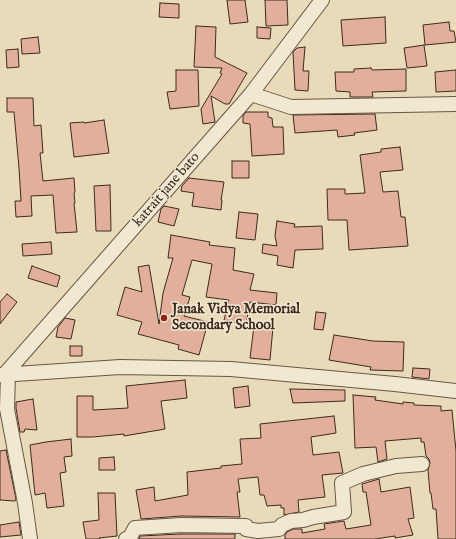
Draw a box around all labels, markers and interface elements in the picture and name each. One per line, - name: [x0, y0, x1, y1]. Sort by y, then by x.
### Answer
- street label: katrait jane bato: [130, 149, 204, 231]
- place label: Janak Vidya Memorial Secondary School: [172, 302, 300, 334]
- marker: Janak Vidya Memorial Secondary School: [159, 313, 169, 323]

